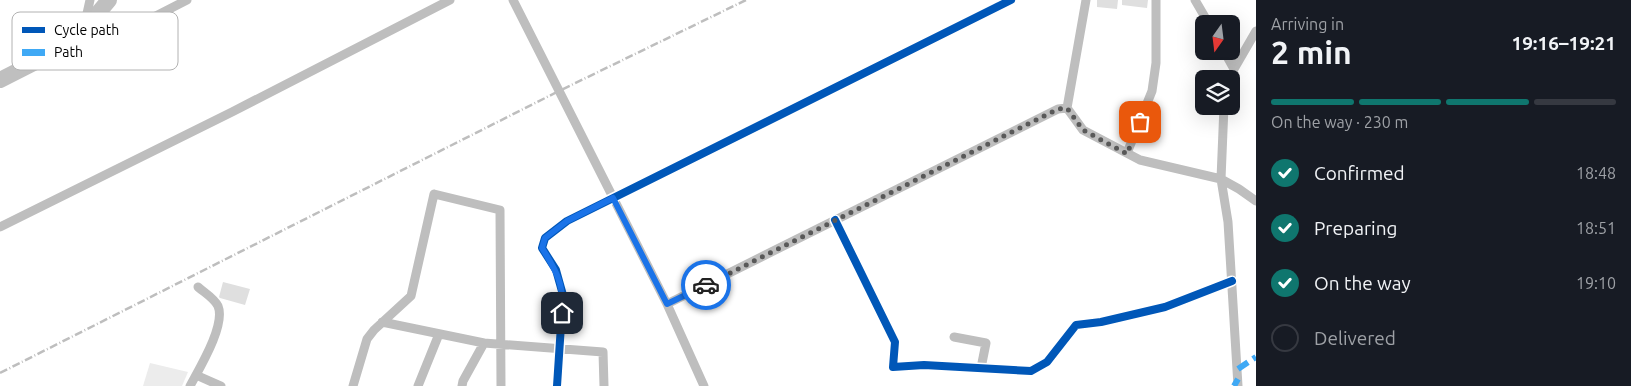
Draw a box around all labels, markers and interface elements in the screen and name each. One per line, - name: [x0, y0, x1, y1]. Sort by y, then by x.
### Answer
- legend: [12, 12, 178, 70]
- north arrow: [1195, 15, 1240, 60]
- map controls: [1195, 15, 1240, 115]
- text: Arriving in: [1271, 15, 1344, 33]
- text: Cycle path: [54, 22, 119, 38]
- text: 19:16–19:21: [1511, 32, 1616, 54]
- text: 2 min: [1271, 34, 1352, 70]
- text: Path: [54, 44, 83, 60]
- button: layers: [1195, 70, 1240, 115]
- pin: [1119, 101, 1161, 143]
- icon: bag: [1126, 108, 1154, 136]
- text: On the way · 230 m: [1271, 113, 1408, 131]
- icon: check: [1271, 159, 1299, 187]
- text: Confirmed: [1314, 162, 1405, 184]
- text: 18:48: [1576, 164, 1616, 182]
- icon: check: [1271, 214, 1299, 242]
- text: Preparing: [1314, 217, 1398, 239]
- text: 18:51: [1576, 219, 1616, 237]
- courier: [681, 260, 731, 310]
- icon: check: [1271, 269, 1299, 297]
- icon: car: [692, 271, 720, 299]
- text: On the way: [1314, 272, 1411, 294]
- text: 19:10: [1576, 274, 1616, 292]
- pin: [541, 292, 583, 334]
- icon: home: [548, 299, 576, 327]
- text: Delivered: [1314, 327, 1396, 349]

